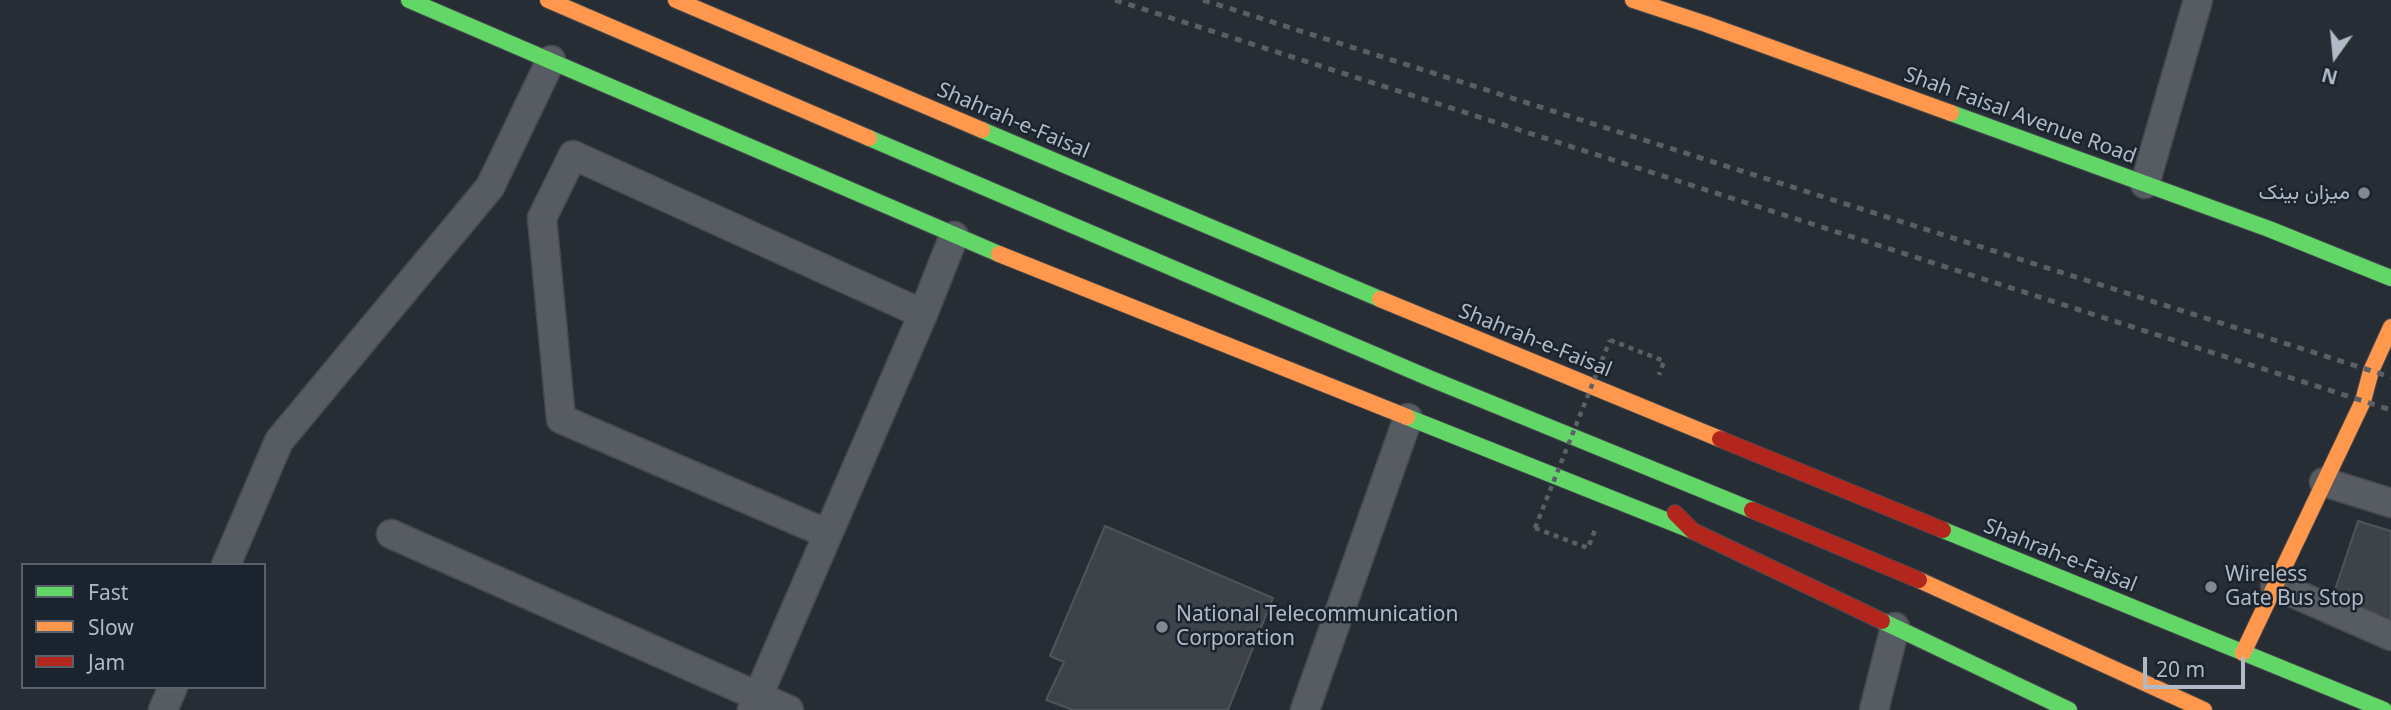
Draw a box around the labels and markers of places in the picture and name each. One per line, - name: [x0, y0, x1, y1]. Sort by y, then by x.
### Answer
- place label: میزان بینک: [2259, 180, 2350, 206]
- marker: میزان بینک: [2356, 185, 2372, 201]
- place label: Wireless Gate Bus Stop: [2225, 562, 2364, 612]
- marker: Wireless Gate Bus Stop: [2203, 579, 2219, 595]
- place label: National Telecommunication Corporation: [1176, 602, 1458, 652]
- marker: National Telecommunication Corporation: [1154, 619, 1170, 635]

